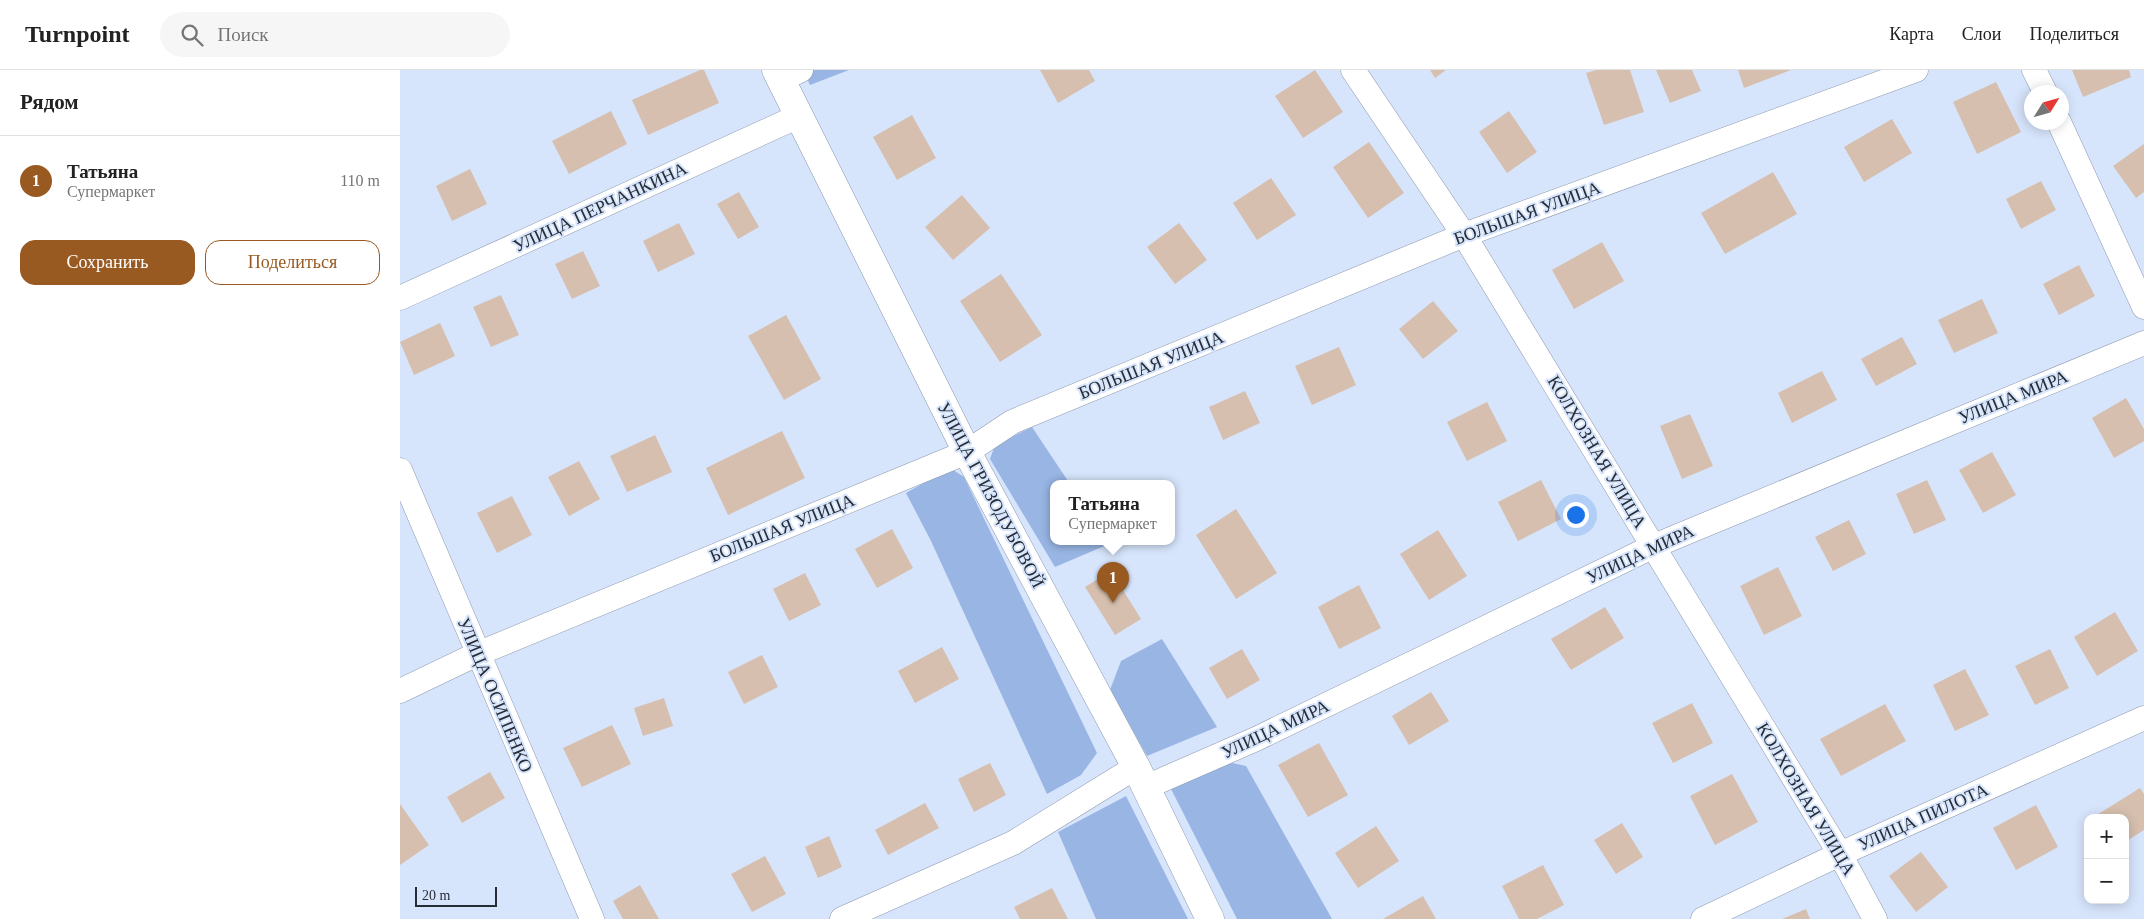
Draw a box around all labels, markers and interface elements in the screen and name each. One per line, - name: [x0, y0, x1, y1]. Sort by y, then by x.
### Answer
- search box: [160, 12, 510, 57]
- text: Turnpoint: [25, 21, 130, 47]
- icon: search: [178, 21, 206, 49]
- text: Поиск: [218, 24, 269, 45]
- text: Карта: [1889, 24, 1934, 44]
- text: Слои: [1962, 24, 2001, 44]
- text: Поделиться: [2029, 24, 2119, 44]
- north arrow: [2024, 85, 2069, 130]
- text: Рядом: [20, 90, 79, 114]
- street label: УЛИЦА ПЕРЧАНКИНА: [510, 158, 690, 256]
- text: Татьяна: [67, 161, 138, 182]
- text: 1: [32, 172, 40, 189]
- text: 110 m: [340, 172, 380, 189]
- street label: БОЛЬШАЯ УЛИЦА: [1451, 177, 1603, 249]
- text: Супермаркет: [67, 183, 155, 200]
- button: Сохранить: [20, 240, 195, 285]
- button: Поделиться: [205, 240, 380, 285]
- street label: БОЛЬШАЯ УЛИЦА: [1076, 327, 1226, 403]
- street label: УЛИЦА МИРА: [1955, 366, 2071, 428]
- street label: КОЛХОЗНАЯ УЛИЦА: [1544, 372, 1650, 532]
- street label: УЛИЦА ГРИЗОДУБОВОЙ: [933, 399, 1049, 591]
- popup: [1050, 480, 1175, 545]
- street label: БОЛЬШАЯ УЛИЦА: [707, 490, 857, 566]
- text: Татьяна: [1068, 493, 1140, 514]
- your location: [1563, 502, 1589, 528]
- text: Супермаркет: [1068, 515, 1157, 532]
- street label: УЛИЦА МИРА: [1583, 520, 1697, 588]
- pin: 1: [1097, 562, 1129, 603]
- street label: УЛИЦА ОСИПЕНКО: [453, 615, 537, 775]
- street label: УЛИЦА МИРА: [1218, 695, 1332, 763]
- street label: КОЛХОЗНАЯ УЛИЦА: [1753, 719, 1859, 879]
- street label: УЛИЦА ПИЛОТА: [1855, 779, 1991, 855]
- map controls: [2084, 814, 2129, 904]
- button: +: [2084, 814, 2129, 859]
- button: −: [2084, 859, 2129, 904]
- scale bar: [415, 884, 498, 907]
- text: 20 m: [422, 888, 450, 903]

